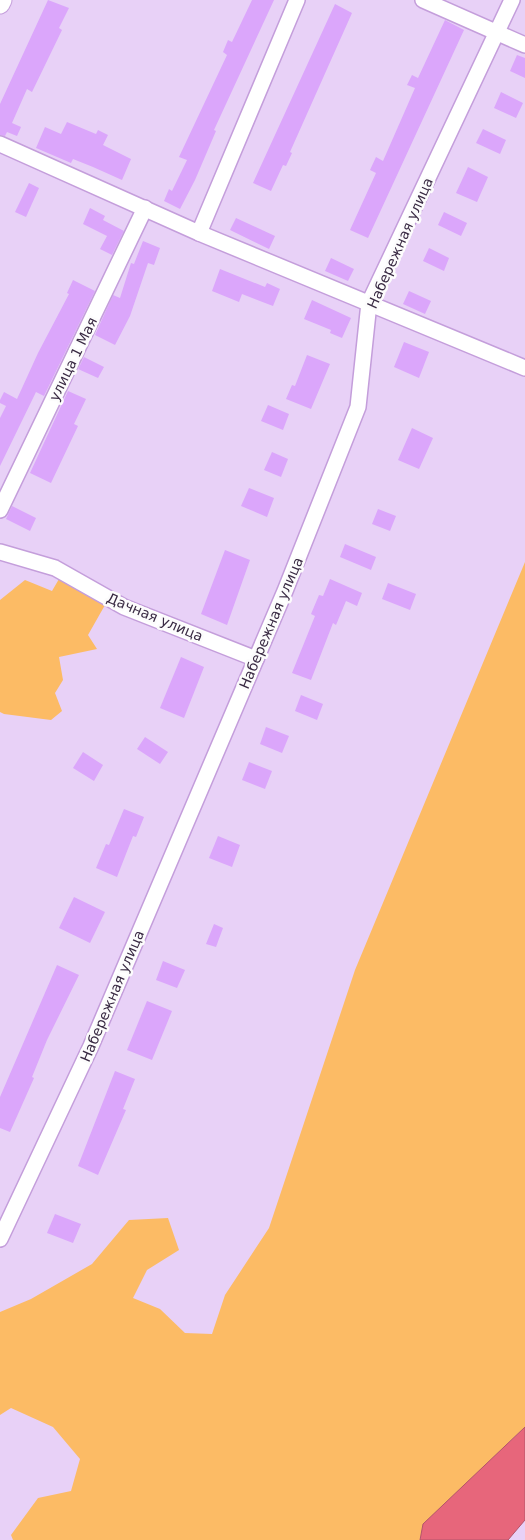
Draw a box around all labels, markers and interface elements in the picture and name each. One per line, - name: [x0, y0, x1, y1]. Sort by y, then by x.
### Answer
- street label: Набережная улица: [364, 175, 436, 311]
- street label: улица 1 Мая: [46, 314, 100, 404]
- street label: Набережная улица: [236, 555, 306, 691]
- street label: Дачная улица: [105, 590, 205, 644]
- street label: Набережная улица: [77, 928, 147, 1064]

